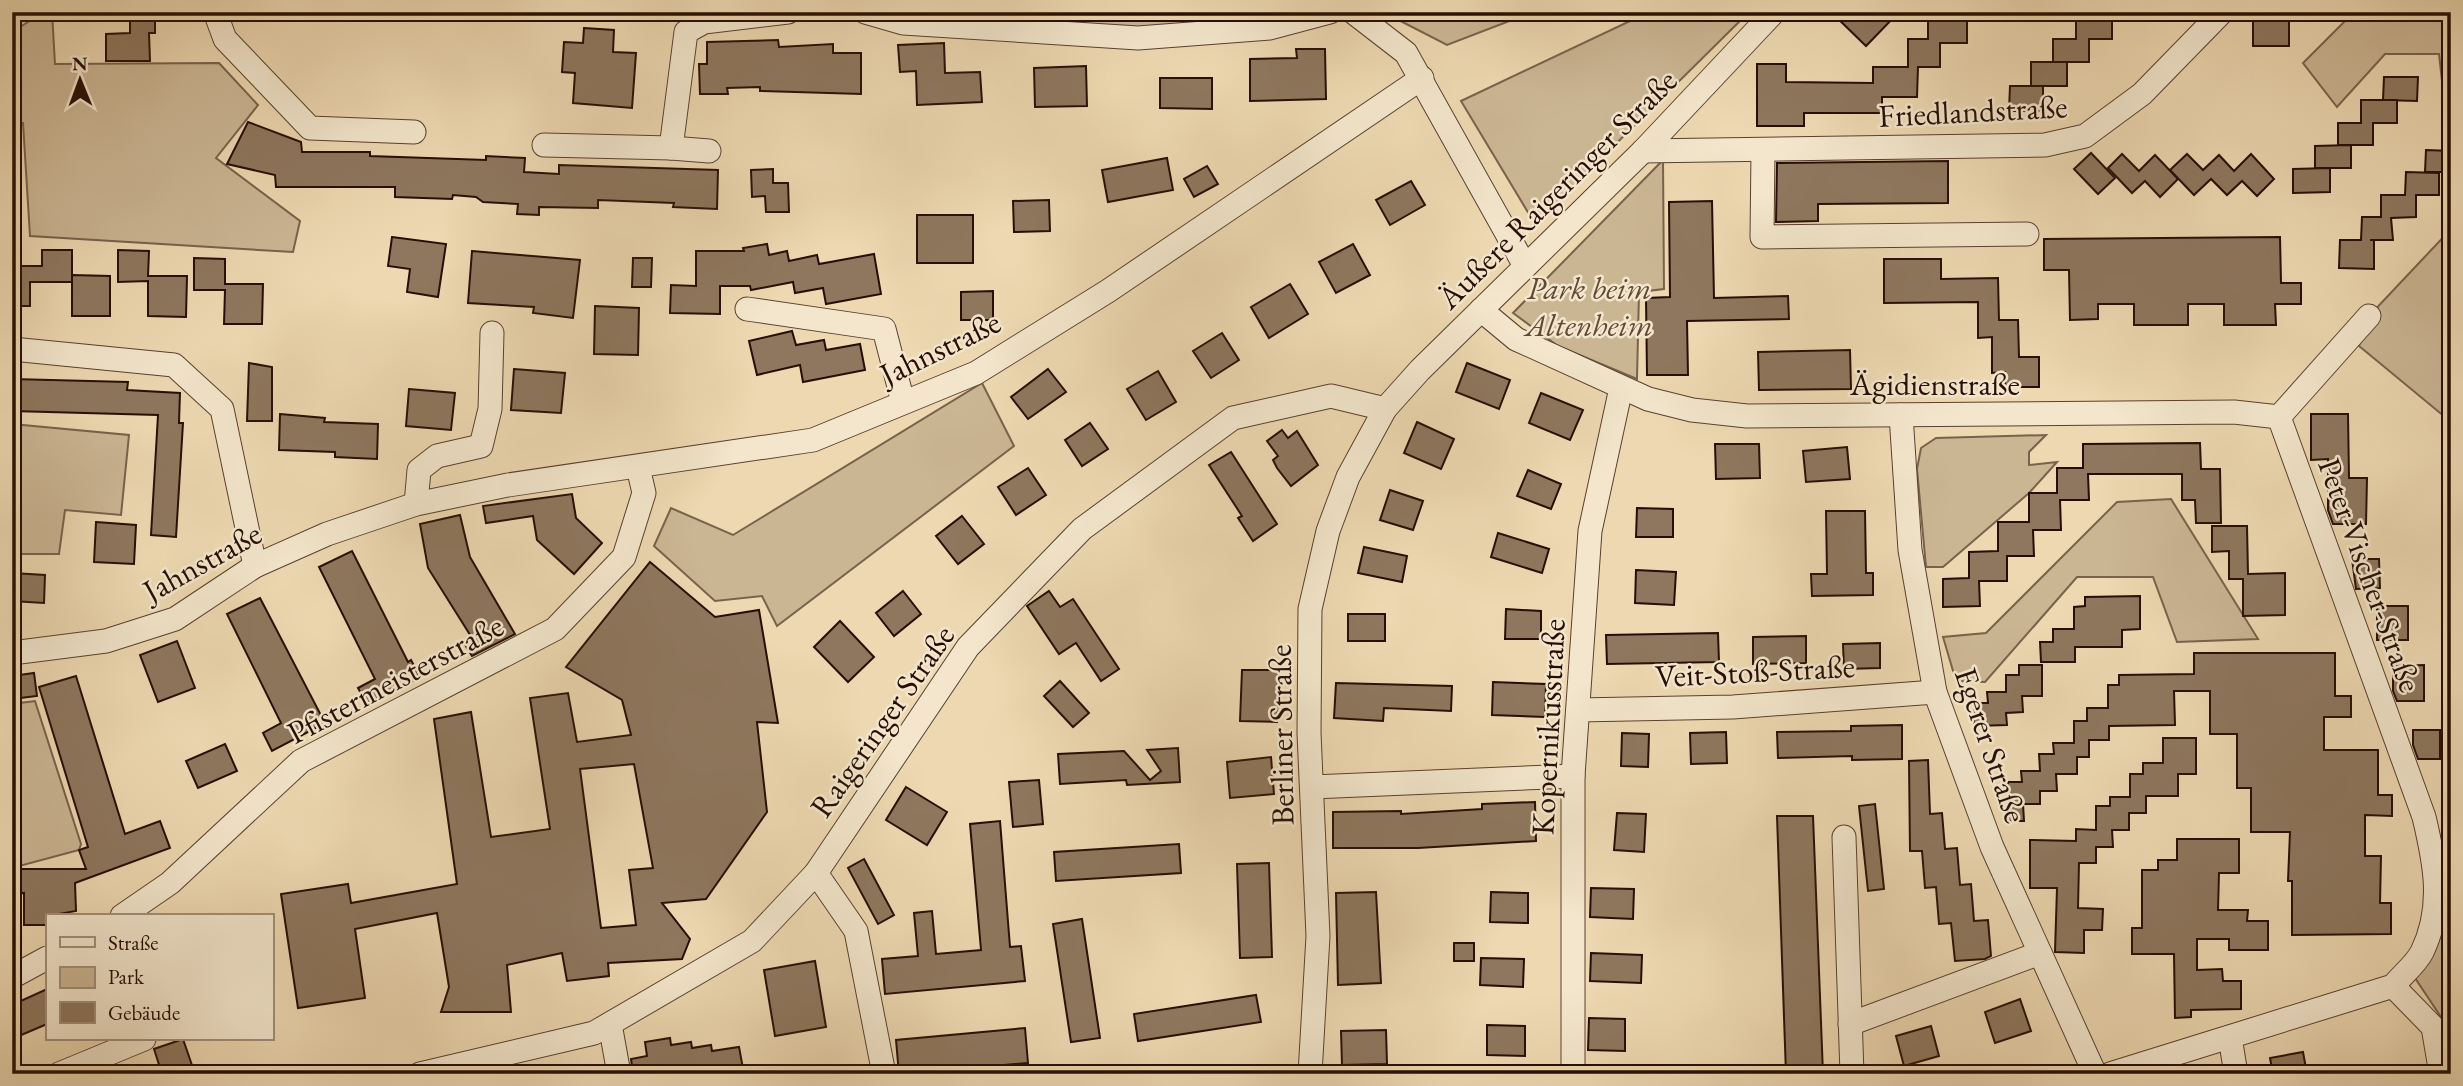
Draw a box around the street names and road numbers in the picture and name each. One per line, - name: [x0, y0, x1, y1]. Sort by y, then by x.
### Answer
- street label: Äußere Raigeringer Straße: [1427, 60, 1686, 319]
- street label: Friedlandstraße: [1877, 85, 2069, 137]
- street label: Jahnstraße: [870, 301, 1007, 397]
- street label: Ägidienstraße: [1849, 363, 2020, 405]
- street label: Peter-Vischer-Straße: [2308, 452, 2432, 698]
- street label: Jahnstraße: [133, 512, 269, 613]
- street label: Pfistermeisterstraße: [280, 604, 510, 754]
- street label: Raigeringer Straße: [800, 616, 964, 826]
- street label: Kopernikusstraße: [1521, 618, 1575, 836]
- street label: Berliner Straße: [1258, 644, 1304, 826]
- street label: Veit-Stoß-Straße: [1654, 645, 1856, 697]
- street label: Egerer Straße: [1945, 662, 2037, 828]

